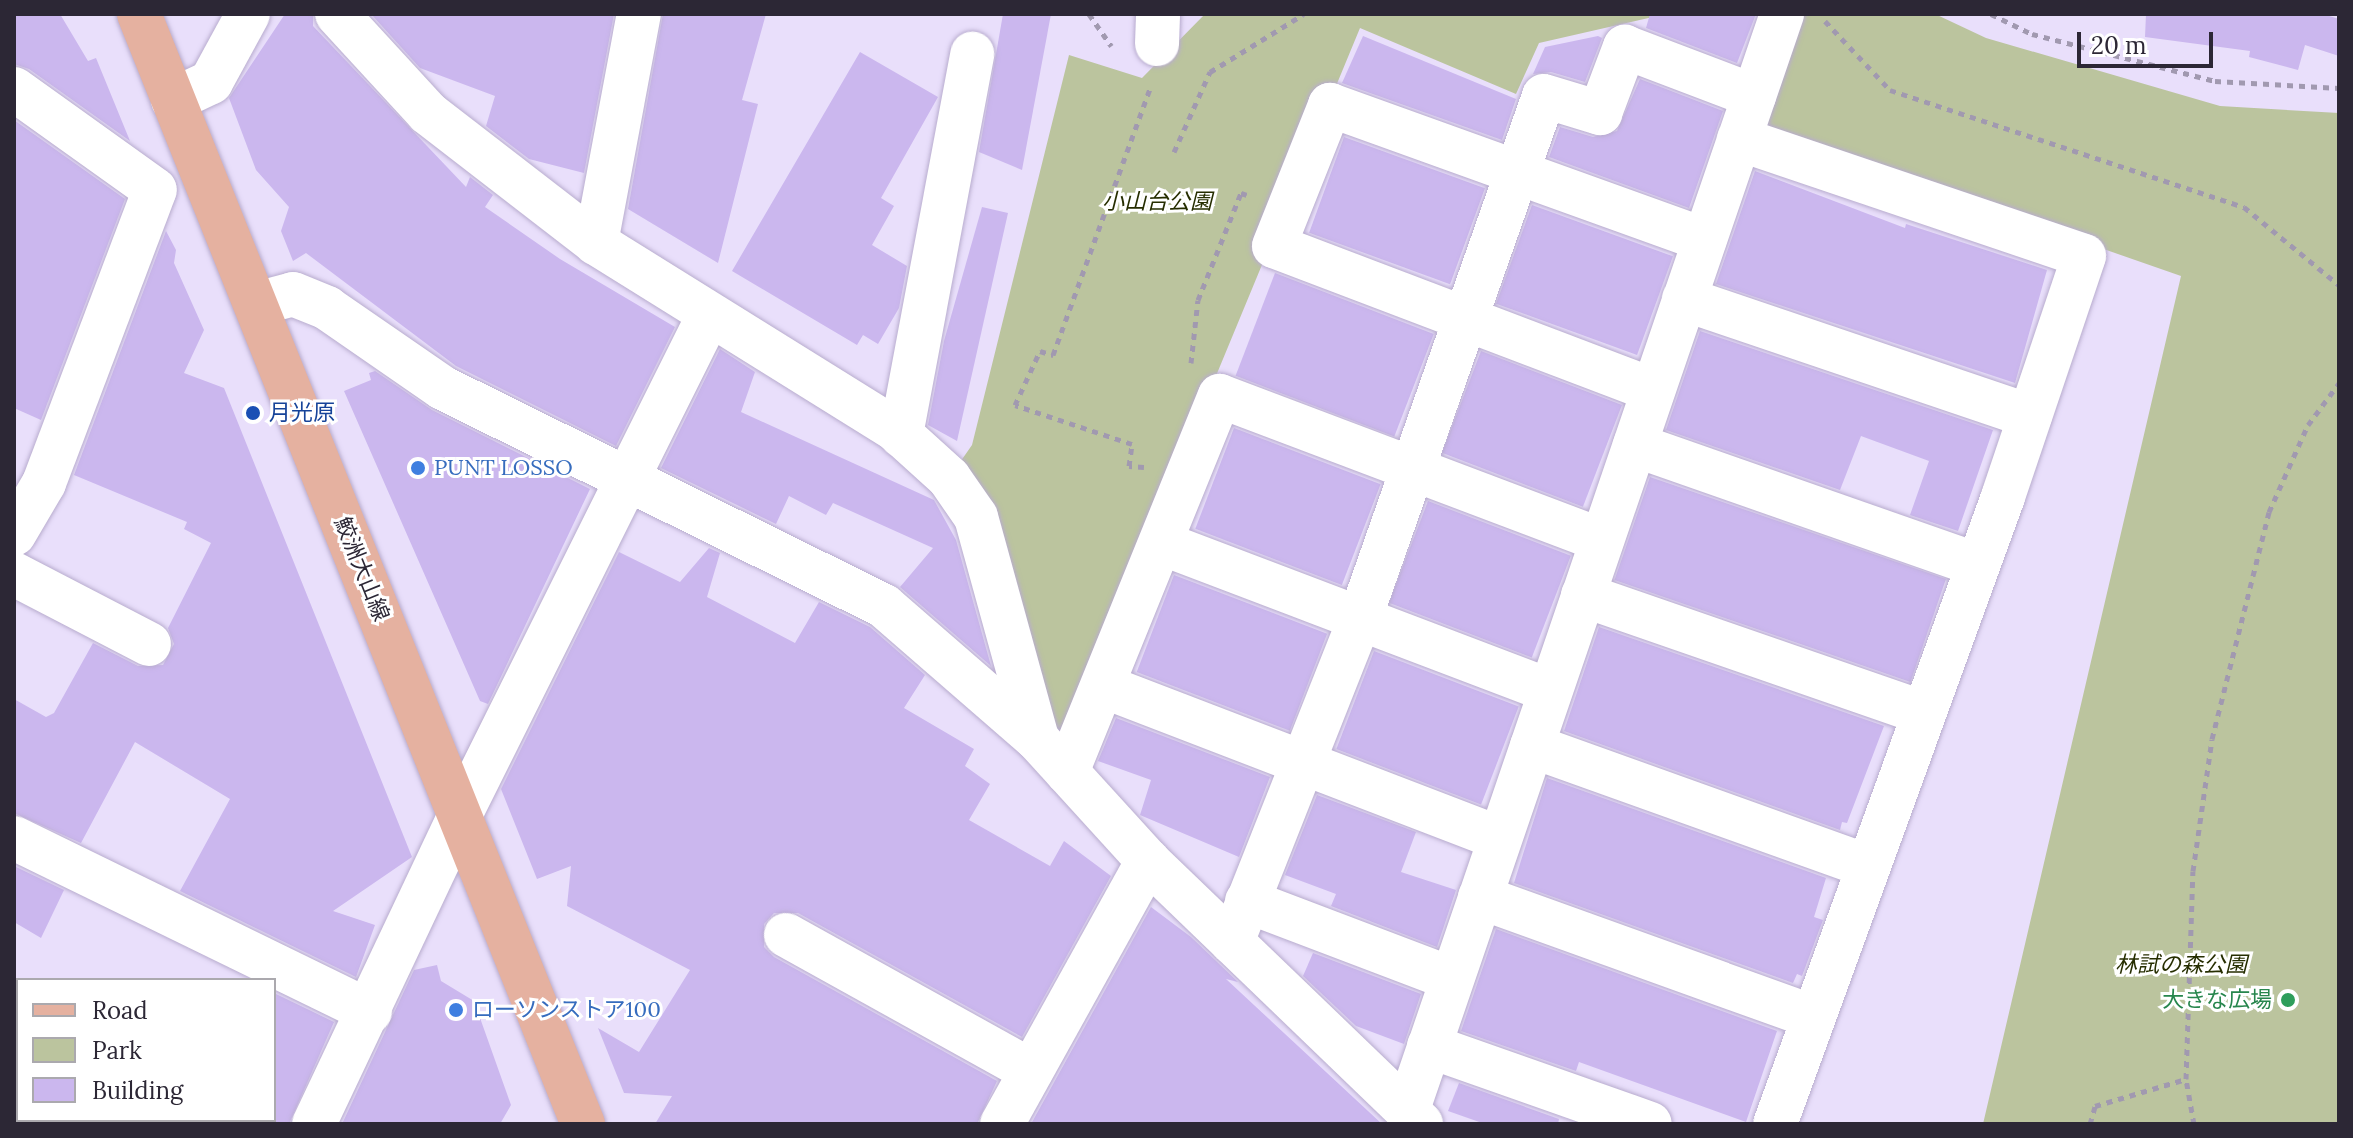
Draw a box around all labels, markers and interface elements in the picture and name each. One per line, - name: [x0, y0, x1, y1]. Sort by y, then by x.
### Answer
- scale bar: [2081, 16, 2217, 66]
- text: 20 m: [2091, 30, 2147, 61]
- park label: 小山台公園: [1102, 189, 1212, 215]
- place label: 月光原: [269, 400, 335, 426]
- marker: 月光原: [244, 404, 262, 422]
- place label: PUNT LOSSO: [434, 455, 573, 481]
- marker: PUNT LOSSO: [409, 459, 427, 477]
- street label: 鮫洲大山線: [329, 513, 395, 625]
- park label: 林試の森公園: [2115, 952, 2247, 978]
- legend: [16, 978, 276, 1122]
- place label: 大きな広場: [2162, 987, 2272, 1013]
- marker: 大きな広場: [2279, 991, 2297, 1009]
- text: Road: [92, 995, 148, 1026]
- place label: ローソンストア100: [472, 997, 661, 1023]
- marker: ローソンストア100: [447, 1001, 465, 1019]
- text: Park: [92, 1035, 142, 1066]
- text: Building: [92, 1075, 183, 1106]

